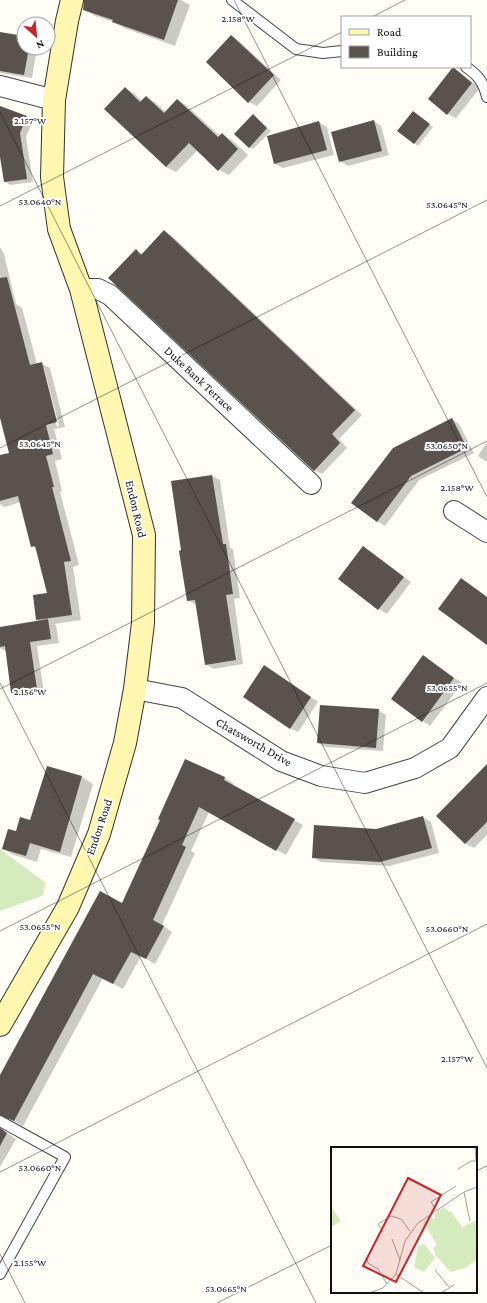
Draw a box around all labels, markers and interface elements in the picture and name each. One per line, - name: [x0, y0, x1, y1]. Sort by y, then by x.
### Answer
- text: 2.158°W: [221, 13, 255, 24]
- north arrow: [16, 16, 56, 56]
- legend: [341, 16, 471, 68]
- text: Road: [377, 25, 402, 39]
- text: N: [34, 38, 47, 52]
- text: Building: [377, 45, 418, 59]
- text: 2.157°W: [14, 115, 47, 126]
- text: 53.0640°N: [19, 196, 62, 207]
- text: 53.0645°N: [426, 199, 468, 210]
- street label: Duke Bank Terrace: [162, 343, 236, 415]
- text: 53.0645°N: [19, 438, 61, 449]
- text: 53.0650°N: [426, 440, 469, 451]
- street label: Endon Road: [123, 479, 150, 540]
- text: 2.158°W: [440, 482, 474, 493]
- text: 53.0655°N: [426, 682, 468, 693]
- text: 2.156°W: [14, 686, 47, 697]
- street label: Chatsworth Drive: [214, 715, 294, 769]
- street label: Endon Road: [83, 797, 115, 857]
- text: 53.0655°N: [19, 921, 61, 932]
- text: 53.0660°N: [426, 923, 469, 934]
- text: 2.157°W: [441, 1053, 474, 1064]
- inset map: [331, 1147, 477, 1293]
- text: 53.0660°N: [19, 1162, 62, 1173]
- text: 2.155°W: [14, 1257, 47, 1268]
- text: 53.0665°N: [205, 1283, 247, 1294]

